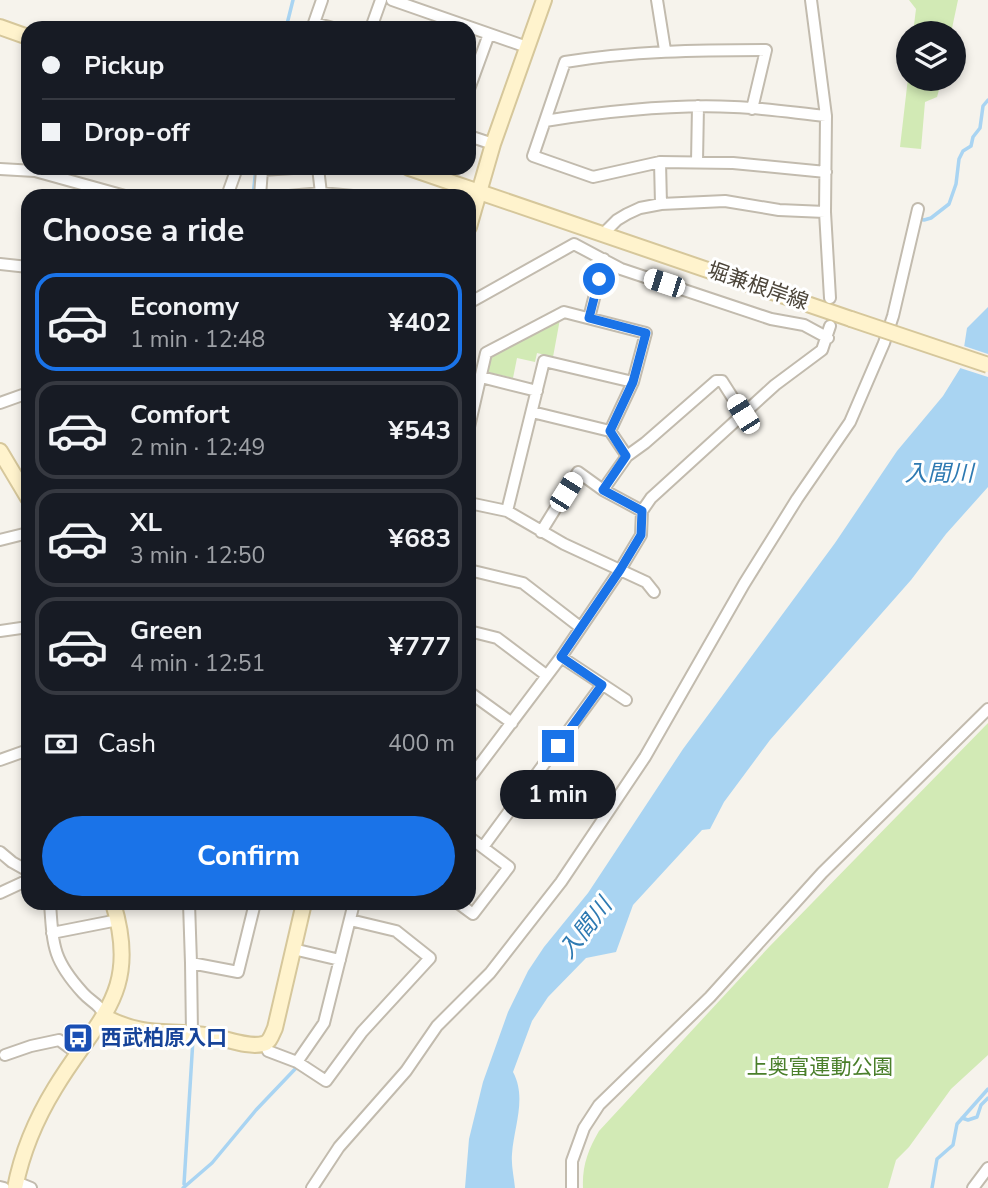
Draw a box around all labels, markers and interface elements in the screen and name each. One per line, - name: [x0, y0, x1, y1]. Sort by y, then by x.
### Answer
- map controls: [896, 21, 966, 91]
- button: layers: [896, 21, 966, 91]
- text: Pickup: [84, 48, 164, 83]
- text: Drop-off: [84, 115, 190, 150]
- text: Choose a ride: [42, 209, 244, 252]
- street label: 堀兼根岸線: [704, 256, 812, 316]
- route start: [583, 263, 615, 295]
- car: [641, 267, 688, 299]
- text: Economy: [130, 289, 239, 324]
- icon: car: [46, 291, 109, 354]
- text: ¥402: [389, 305, 451, 340]
- text: 1 min · 12:48: [130, 324, 265, 355]
- car: [723, 391, 764, 437]
- text: Comfort: [130, 397, 230, 432]
- icon: car: [46, 399, 109, 462]
- text: ¥543: [389, 413, 451, 448]
- text: 2 min · 12:49: [130, 432, 265, 463]
- water label: 入間川: [905, 458, 977, 489]
- car: [546, 469, 587, 515]
- text: XL: [130, 505, 162, 540]
- icon: car: [46, 507, 109, 570]
- text: ¥683: [389, 521, 451, 556]
- text: 3 min · 12:50: [130, 540, 265, 571]
- text: Green: [130, 613, 203, 648]
- icon: car: [46, 615, 109, 678]
- text: ¥777: [389, 629, 451, 664]
- text: 4 min · 12:51: [130, 648, 265, 679]
- icon: cash: [42, 725, 80, 763]
- text: Cash: [98, 726, 156, 761]
- text: 400 m: [388, 728, 455, 759]
- route end: [542, 730, 574, 762]
- callout: 1 min: [500, 770, 616, 820]
- text: 1 min: [528, 779, 588, 810]
- button: Confirm: [42, 816, 455, 896]
- water label: 入間川: [552, 889, 621, 965]
- bus stop icon: 西武柏原入口: [61, 1021, 95, 1055]
- place label: 西武柏原入口: [101, 1024, 227, 1052]
- park label: 上奥富運動公園: [747, 1053, 894, 1081]

